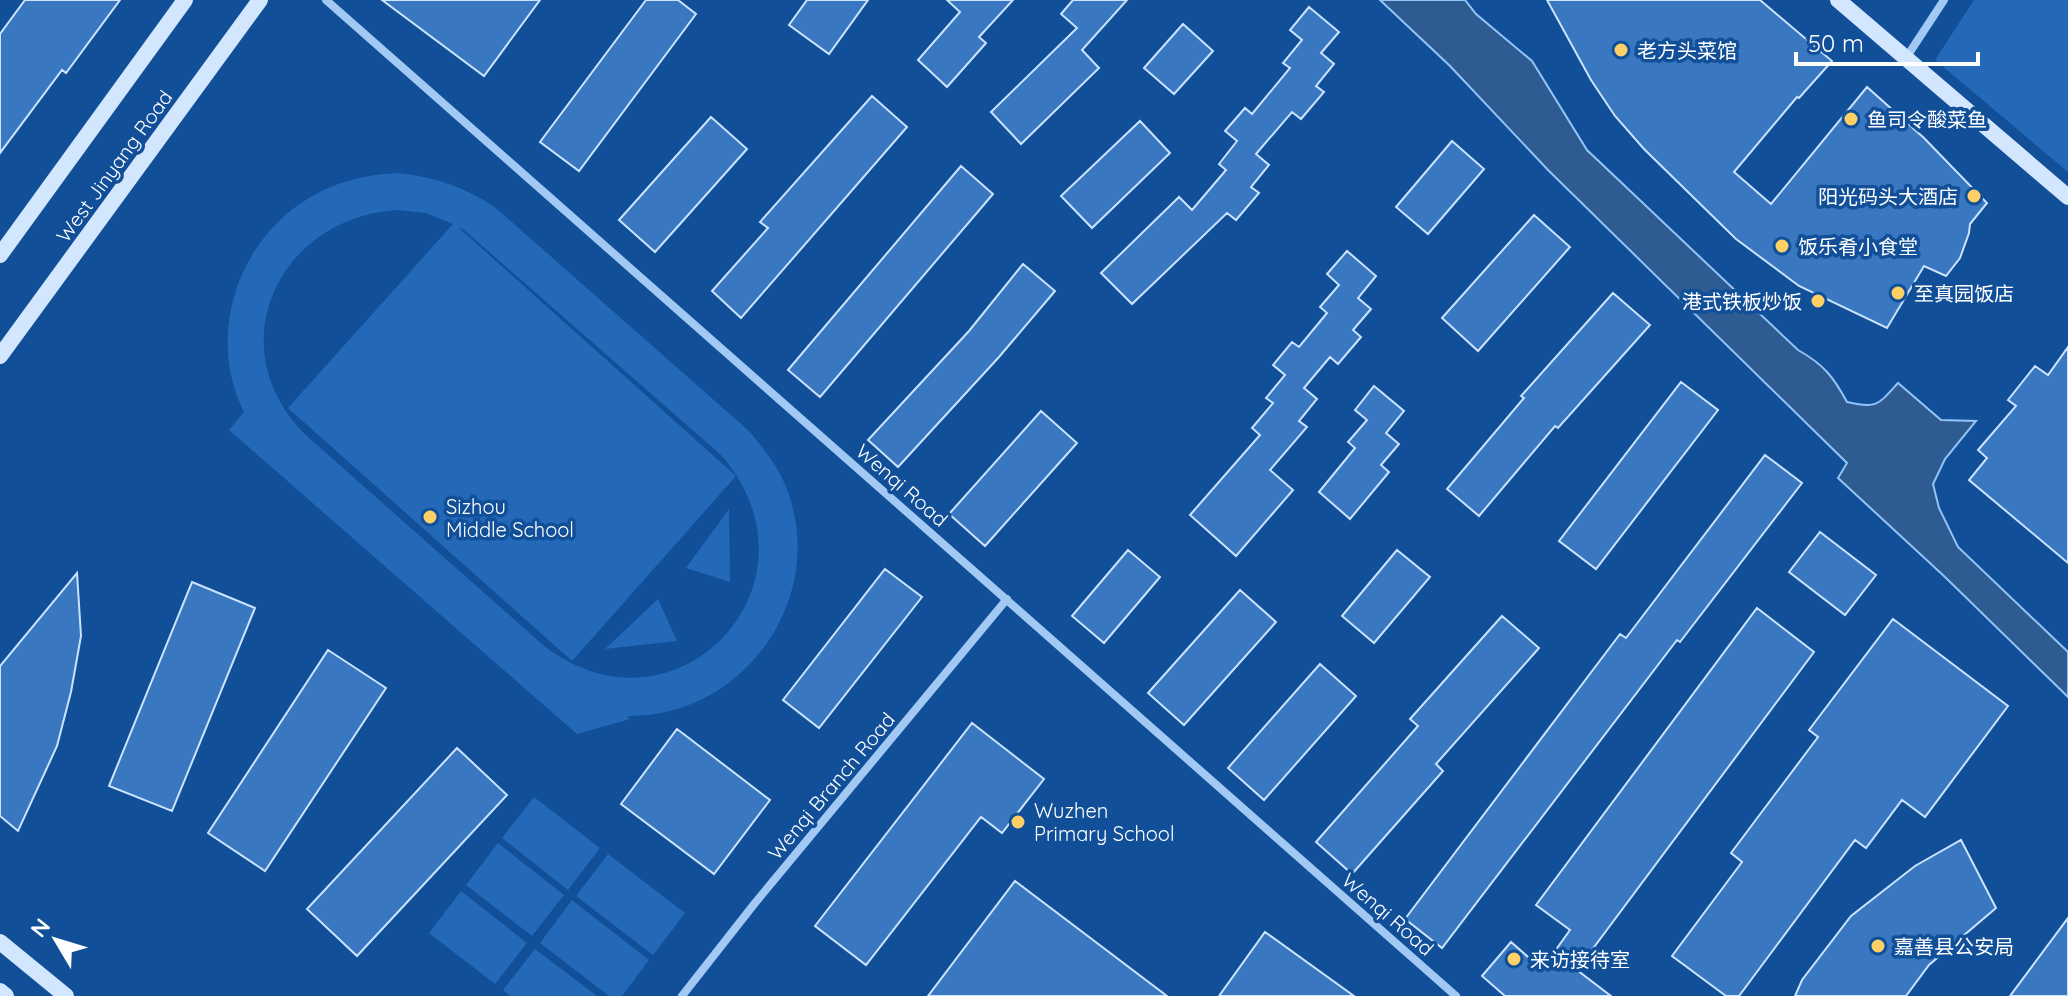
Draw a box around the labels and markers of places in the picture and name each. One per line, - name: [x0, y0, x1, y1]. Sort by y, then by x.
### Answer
- place label: 老方头菜馆: [1637, 38, 1737, 63]
- marker: 老方头菜馆: [1612, 41, 1630, 59]
- place label: 鱼司令酸菜鱼: [1867, 107, 1987, 132]
- marker: 鱼司令酸菜鱼: [1842, 110, 1860, 128]
- place label: 阳光码头大酒店: [1818, 184, 1958, 209]
- marker: 阳光码头大酒店: [1965, 187, 1983, 205]
- place label: 饭乐肴小食堂: [1798, 234, 1918, 259]
- marker: 饭乐肴小食堂: [1773, 237, 1791, 255]
- place label: 至真园饭店: [1914, 281, 2014, 306]
- marker: 至真园饭店: [1889, 284, 1907, 302]
- place label: 港式铁板炒饭: [1682, 289, 1802, 314]
- marker: 港式铁板炒饭: [1809, 292, 1827, 310]
- place label: Sizhou Middle School: [446, 494, 574, 542]
- marker: Sizhou Middle School: [421, 508, 439, 526]
- place label: Wuzhen Primary School: [1034, 798, 1175, 846]
- marker: Wuzhen Primary School: [1009, 813, 1027, 831]
- place label: 嘉善县公安局: [1894, 934, 2014, 959]
- marker: 嘉善县公安局: [1869, 937, 1887, 955]
- place label: 来访接待室: [1530, 947, 1630, 972]
- marker: 来访接待室: [1505, 950, 1523, 968]

